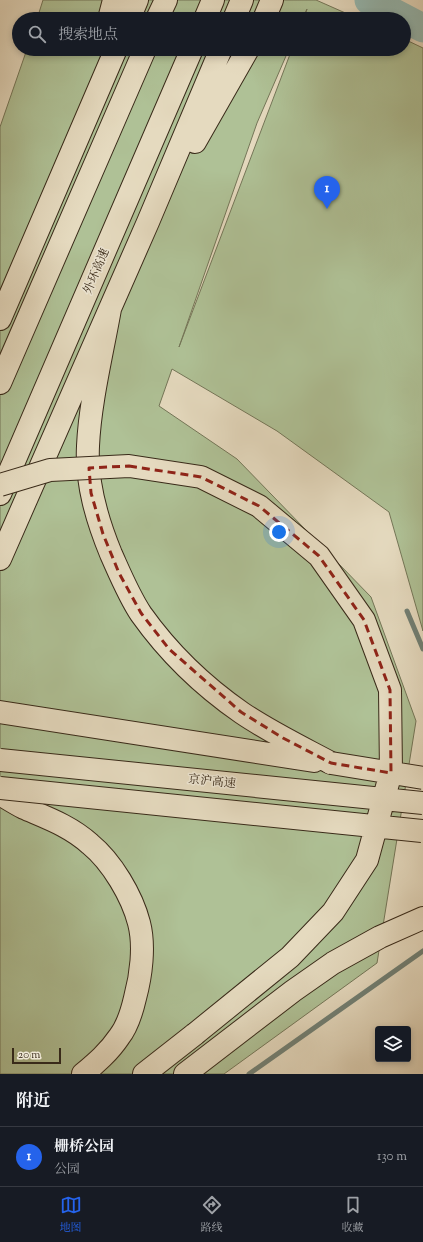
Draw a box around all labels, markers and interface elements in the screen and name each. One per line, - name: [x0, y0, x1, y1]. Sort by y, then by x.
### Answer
- search box: [12, 12, 411, 56]
- icon: search: [26, 23, 48, 45]
- text: 搜索地点: [58, 25, 118, 46]
- pin: 1: [314, 176, 340, 209]
- street label: 外环高速: [79, 246, 115, 297]
- your location: [269, 522, 289, 542]
- street label: 京沪高速: [187, 771, 237, 793]
- map controls: [375, 1026, 411, 1062]
- button: layers: [375, 1026, 411, 1062]
- scale bar: [12, 1046, 61, 1065]
- text: 20 m: [18, 1047, 40, 1063]
- text: 附近: [16, 1090, 50, 1114]
- text: 栅桥公园: [54, 1137, 114, 1158]
- text: 1: [27, 1148, 31, 1166]
- text: 130 m: [377, 1148, 407, 1166]
- text: 公园: [54, 1161, 80, 1179]
- tab: 地图: [60, 1194, 82, 1236]
- tab: 路线: [201, 1194, 223, 1236]
- tab: 收藏: [342, 1194, 364, 1236]

